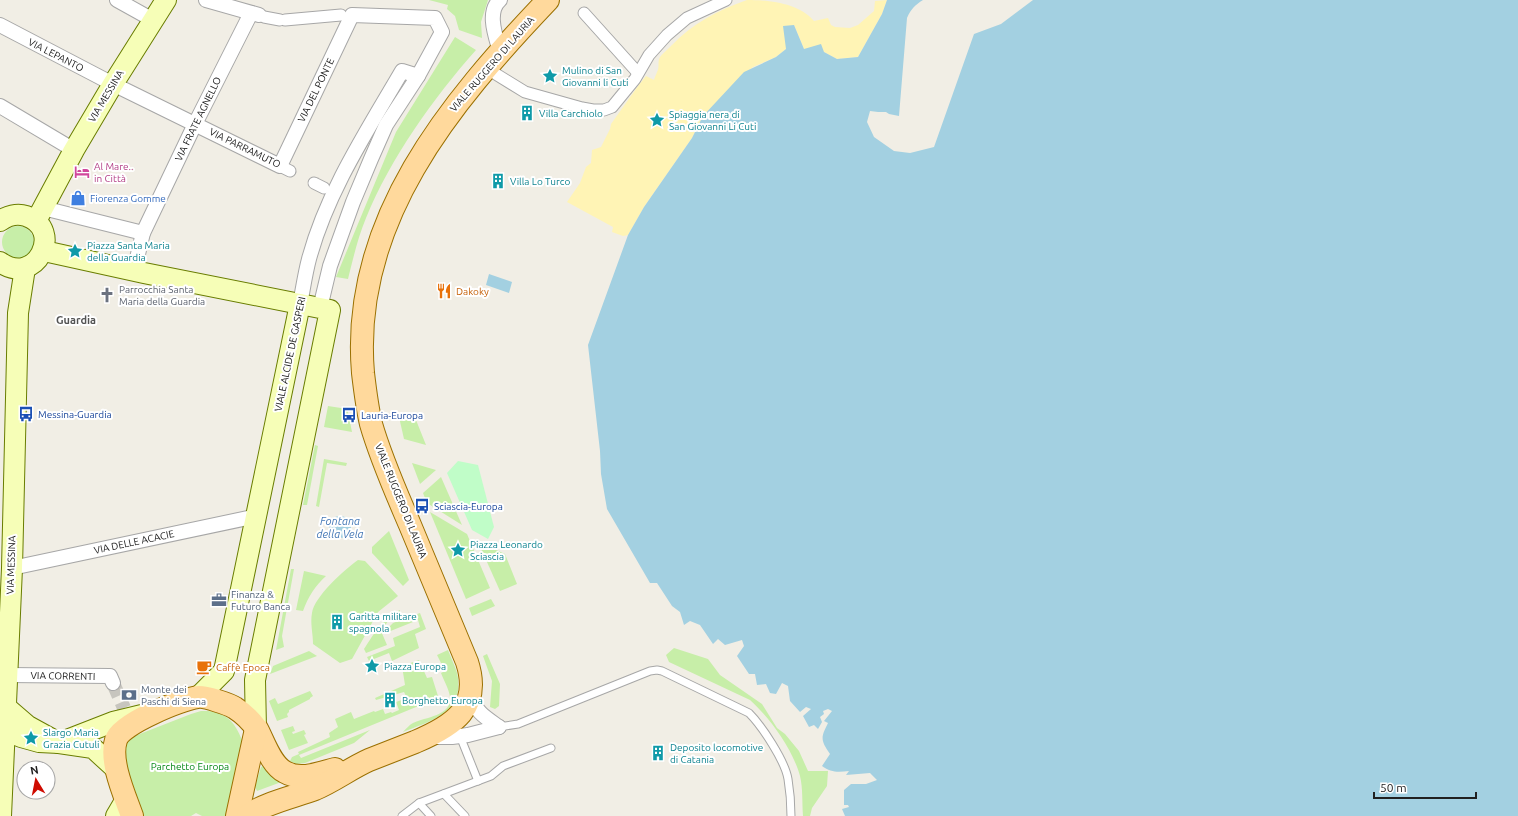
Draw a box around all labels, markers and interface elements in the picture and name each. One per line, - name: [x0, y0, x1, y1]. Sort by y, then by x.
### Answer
- street label: VIALE RUGGERO DI LAURIA: [448, 14, 537, 114]
- street label: VIA LEPANTO: [26, 36, 86, 74]
- street label: VIA DEL PONTE: [296, 56, 336, 124]
- place label: Mulino di San Giovanni li Cuti: [562, 65, 629, 88]
- place icon: Mulino di San Giovanni li Cuti: [541, 67, 559, 85]
- street label: VIA MESSINA: [86, 68, 126, 124]
- street label: VIA FRATE AGNELLO: [173, 75, 223, 163]
- building icon: Villa Carchiolo: [518, 104, 536, 122]
- place label: Villa Carchiolo: [539, 108, 603, 119]
- place label: Spiaggia nera di San Giovanni Li Cuti: [669, 109, 756, 132]
- place icon: Spiaggia nera di San Giovanni Li Cuti: [648, 111, 666, 129]
- street label: VIA PARRAMUTO: [208, 126, 283, 170]
- place label: Al Mare.. in Città: [94, 161, 133, 184]
- hotel icon: Al Mare.. in Città: [73, 163, 91, 181]
- building icon: Villa Lo Turco: [489, 172, 507, 190]
- place label: Villa Lo Turco: [510, 176, 570, 187]
- shop icon: Fiorenza Gomme: [69, 189, 87, 207]
- place label: Fiorenza Gomme: [90, 193, 166, 204]
- place label: Piazza Santa Maria della Guardia: [87, 240, 170, 263]
- place icon: Piazza Santa Maria della Guardia: [66, 242, 84, 260]
- restaurant icon: Dakoky: [435, 282, 453, 300]
- place label: Parrocchia Santa Maria della Guardia: [119, 284, 205, 307]
- church icon: Parrocchia Santa Maria della Guardia: [98, 286, 116, 304]
- place label: Dakoky: [456, 286, 489, 297]
- street label: VIALE ALCIDE DE GASPERI: [272, 296, 308, 412]
- district label: Guardia: [56, 314, 96, 326]
- bus stop icon: Messina-Guardia: [17, 405, 35, 423]
- bus stop icon: Lauria-Europa: [340, 406, 358, 424]
- place label: Messina-Guardia: [38, 409, 112, 420]
- place label: Lauria-Europa: [361, 410, 423, 421]
- street label: VIALE RUGGERO DI LAURIA: [373, 442, 429, 560]
- bus stop icon: Sciascia-Europa: [413, 497, 431, 515]
- place label: Sciascia-Europa: [434, 501, 503, 512]
- water label: Fontana della Vela: [316, 515, 364, 540]
- street label: VIA DELLE ACACIE: [93, 528, 176, 556]
- street label: VIA MESSINA: [4, 535, 18, 595]
- place label: Piazza Leonardo Sciascia: [470, 539, 543, 562]
- place icon: Piazza Leonardo Sciascia: [449, 541, 467, 559]
- place label: Finanza & Futuro Banca: [231, 589, 290, 612]
- office icon: Finanza & Futuro Banca: [210, 591, 228, 609]
- place label: Garitta militare spagnola: [349, 611, 417, 634]
- building icon: Garitta militare spagnola: [328, 613, 346, 631]
- place icon: Piazza Europa: [363, 657, 381, 675]
- cafe icon: Caffè Epoca: [195, 658, 213, 676]
- place label: Piazza Europa: [384, 661, 446, 672]
- place label: Caffè Epoca: [216, 662, 270, 673]
- street label: VIA CORRENTI: [30, 670, 96, 682]
- place label: Monte dei Paschi di Siena: [141, 684, 206, 707]
- bank icon: Monte dei Paschi di Siena: [120, 686, 138, 704]
- building icon: Borghetto Europa: [381, 691, 399, 709]
- place label: Borghetto Europa: [402, 695, 483, 706]
- place label: Slargo Maria Grazia Cutuli: [43, 727, 99, 750]
- place icon: Slargo Maria Grazia Cutuli: [22, 729, 40, 747]
- place label: Deposito locomotive di Catania: [670, 742, 763, 765]
- building icon: Deposito locomotive di Catania: [649, 744, 667, 762]
- north arrow: [16, 760, 56, 800]
- park label: Parchetto Europa: [151, 761, 229, 772]
- text: N: [29, 764, 39, 777]
- scale bar: [1374, 774, 1476, 800]
- text: 50 m: [1380, 781, 1407, 794]

